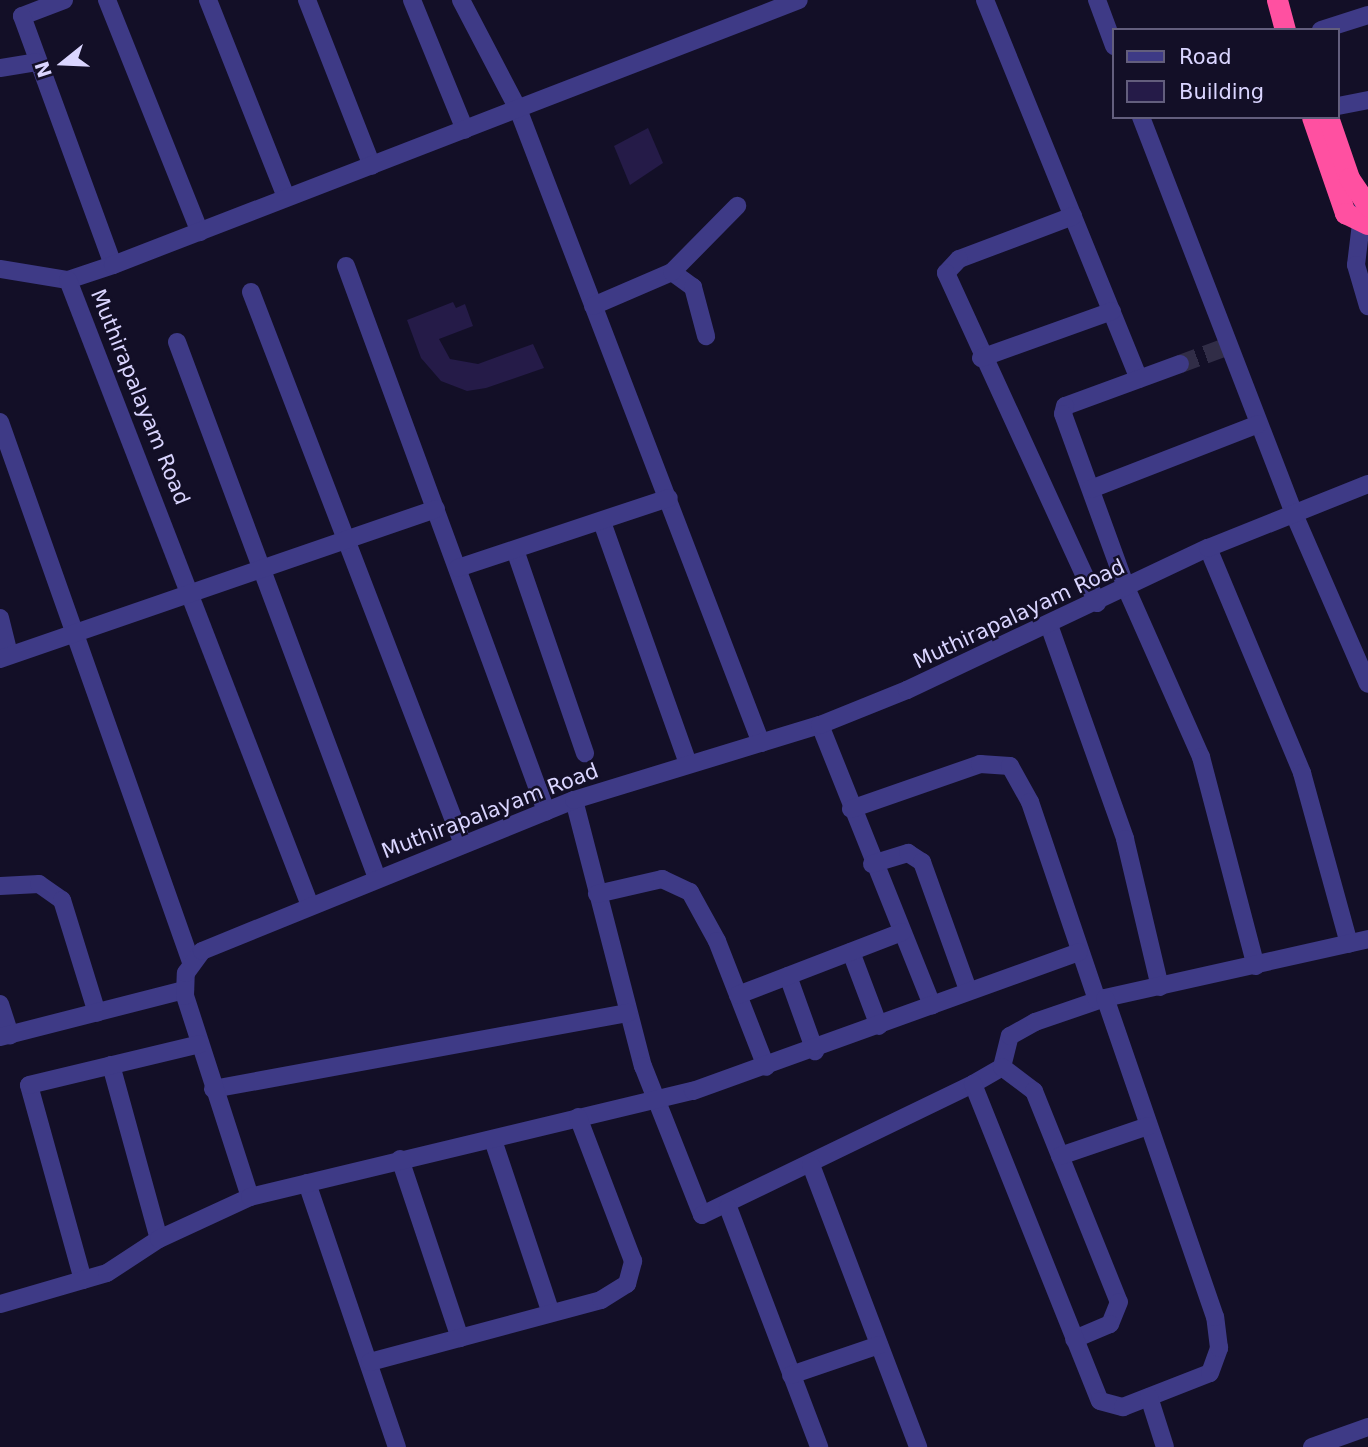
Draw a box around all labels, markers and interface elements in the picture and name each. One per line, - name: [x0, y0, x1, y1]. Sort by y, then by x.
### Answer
- north arrow: [28, 28, 98, 98]
- legend: [1112, 28, 1340, 119]
- text: Road: [1179, 45, 1232, 69]
- text: N: [30, 59, 56, 80]
- text: Building: [1179, 80, 1264, 104]
- street label: Muthirapalayam Road: [85, 285, 195, 509]
- street label: Muthirapalayam Road: [909, 554, 1129, 674]
- street label: Muthirapalayam Road: [378, 758, 602, 864]

